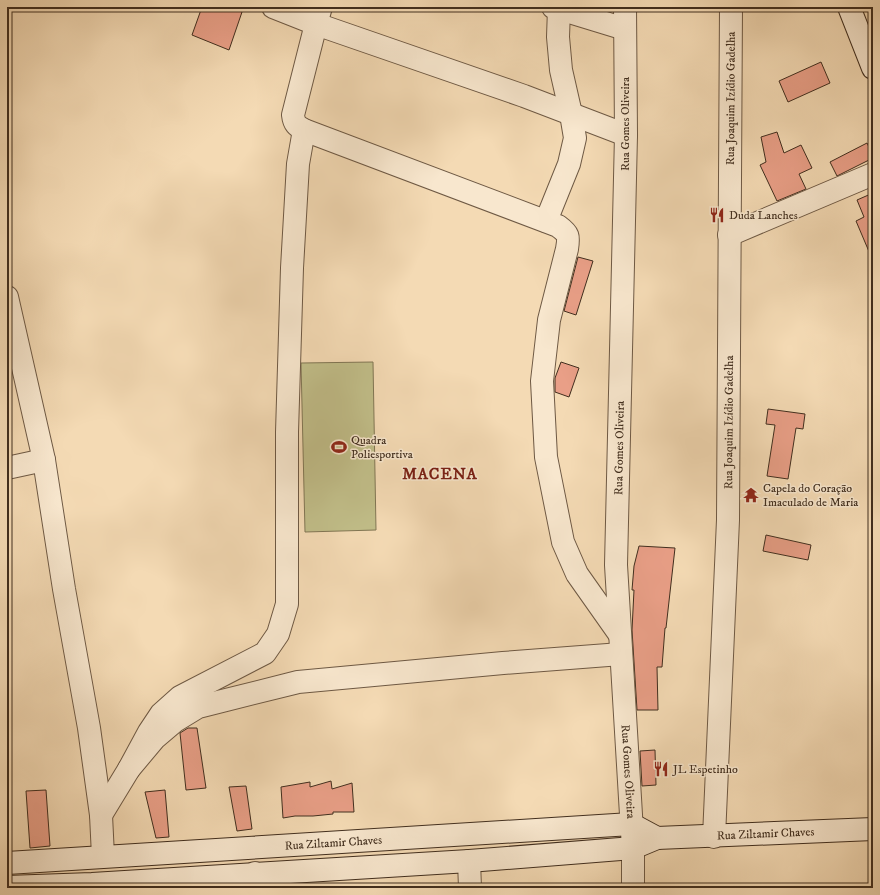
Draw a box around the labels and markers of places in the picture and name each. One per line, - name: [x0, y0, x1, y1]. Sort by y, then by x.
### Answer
- restaurant icon: Duda Lanches: [708, 206, 726, 224]
- place label: Duda Lanches: [729, 208, 798, 223]
- place label: Quadra Poliesportiva: [351, 433, 414, 462]
- sports icon: Quadra Poliesportiva: [330, 438, 348, 456]
- place label: Capela do Coração Imaculado de Maria: [763, 481, 859, 510]
- temple icon: Capela do Coração Imaculado de Maria: [742, 486, 760, 504]
- restaurant icon: JL Espetinho: [652, 760, 670, 778]
- place label: JL Espetinho: [672, 762, 738, 777]

